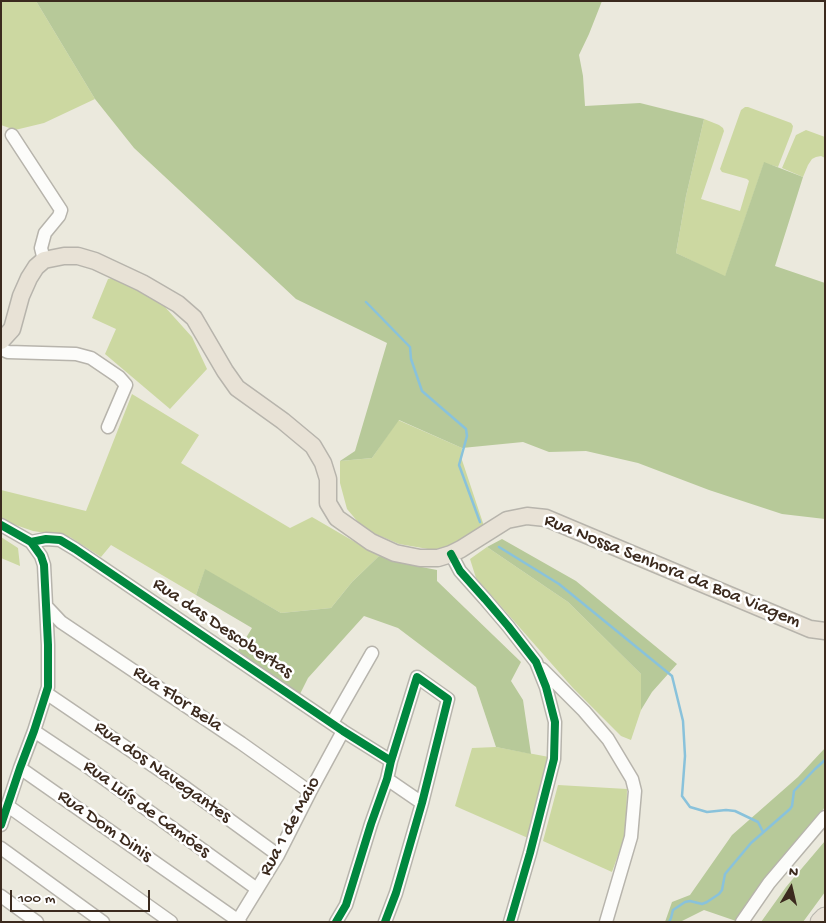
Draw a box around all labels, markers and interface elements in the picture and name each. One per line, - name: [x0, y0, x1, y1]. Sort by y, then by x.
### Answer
- street label: Rua Nossa Senhora da Boa Viagem: [540, 510, 804, 634]
- street label: Rua das Descobertas: [147, 574, 297, 684]
- street label: Rua Flor Bela: [128, 662, 226, 738]
- street label: Rua dos Navegantes: [89, 717, 235, 829]
- street label: Rua Luís de Camões: [78, 756, 214, 864]
- street label: Rua 1 de Maio: [255, 773, 327, 881]
- street label: Rua Dom Dinis: [52, 786, 156, 868]
- north arrow: [766, 863, 816, 913]
- text: N: [788, 864, 799, 882]
- scale bar: [12, 880, 152, 912]
- text: 100 m: [18, 890, 55, 908]

